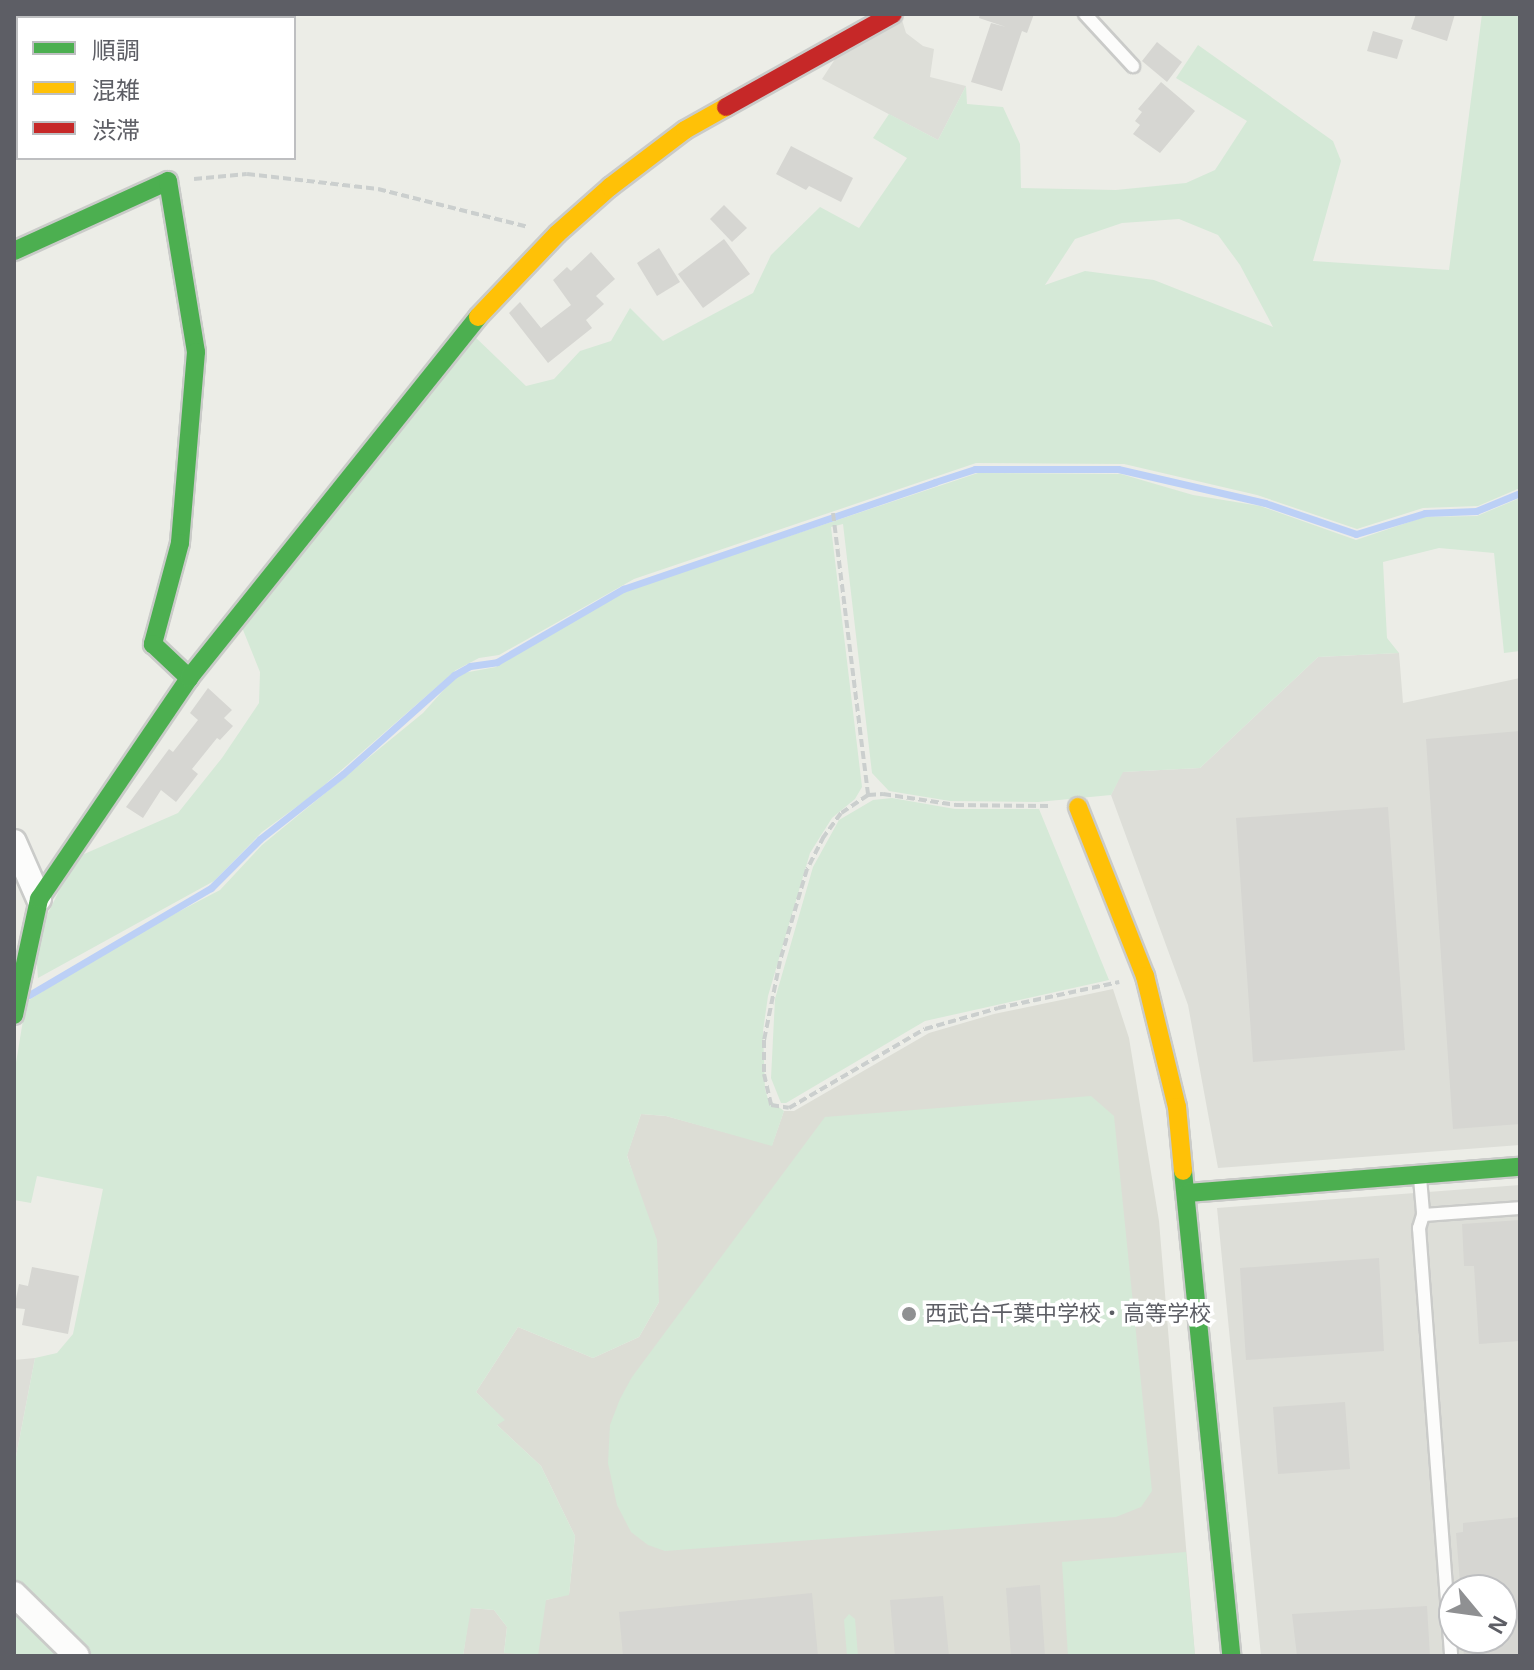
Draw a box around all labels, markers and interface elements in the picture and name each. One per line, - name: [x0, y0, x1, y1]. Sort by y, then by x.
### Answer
- legend: [16, 16, 296, 160]
- text: 順調: [92, 37, 140, 64]
- text: 混雑: [92, 77, 140, 104]
- text: 渋滞: [92, 117, 140, 144]
- place label: 西武台千葉中学校・高等学校: [925, 1301, 1211, 1327]
- marker: 西武台千葉中学校・高等学校: [900, 1305, 918, 1323]
- north arrow: [1438, 1574, 1518, 1654]
- text: N: [1483, 1612, 1512, 1638]

